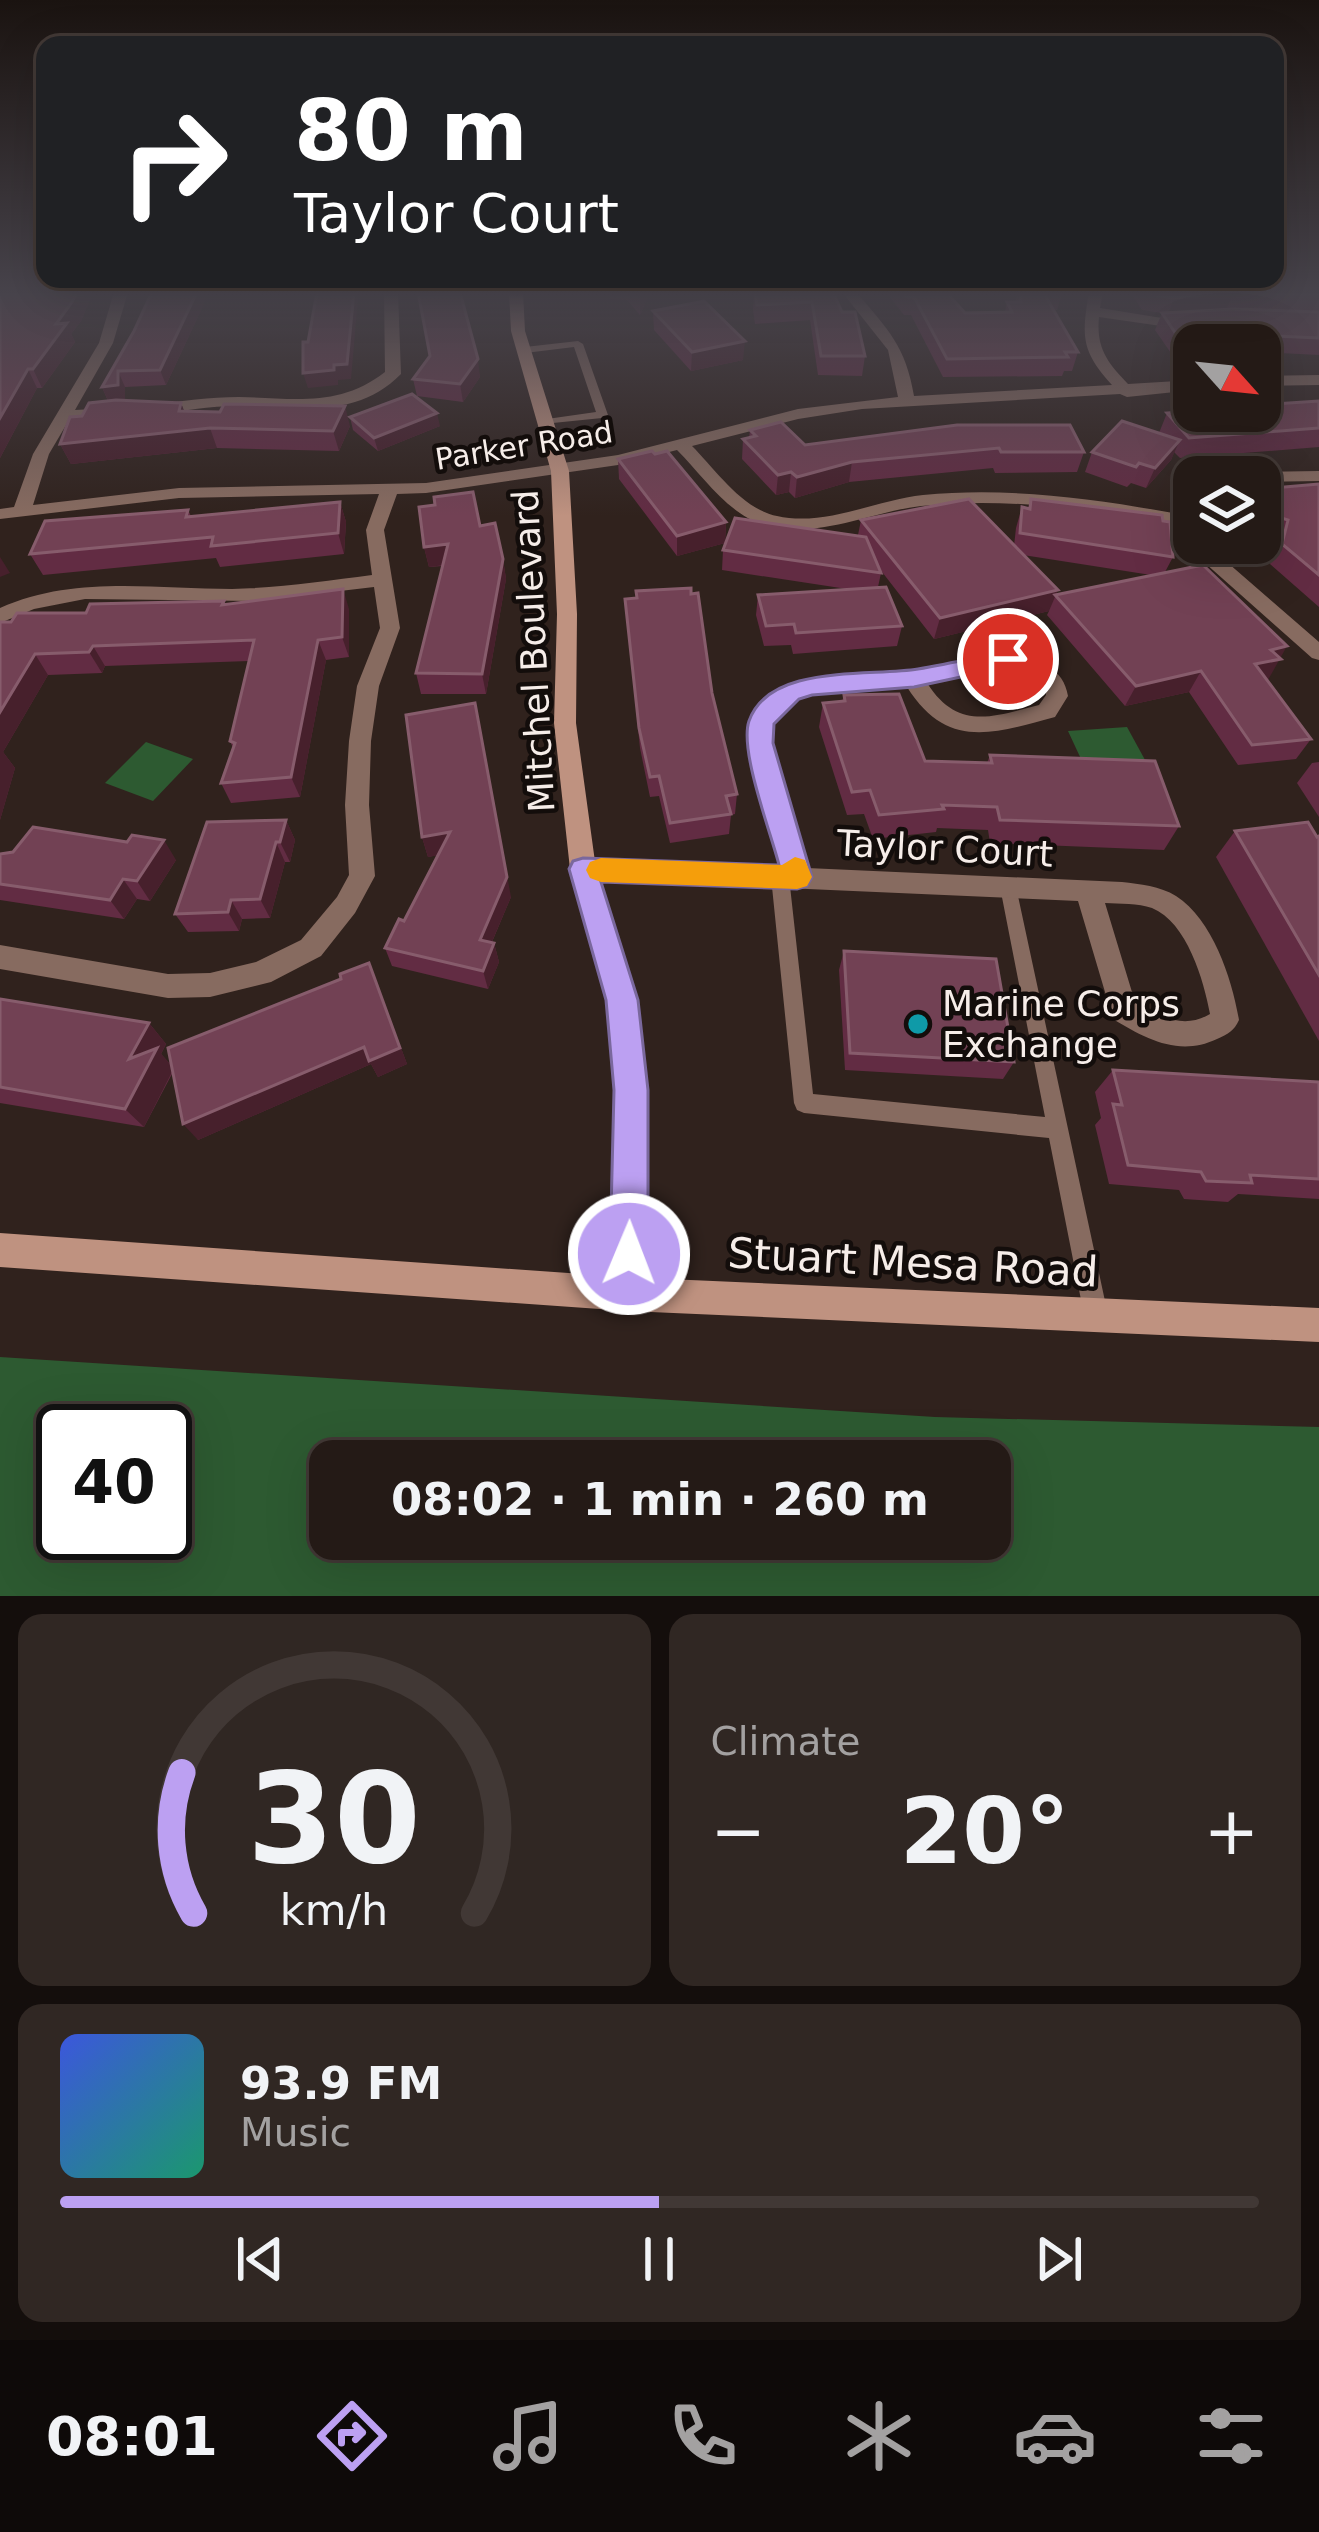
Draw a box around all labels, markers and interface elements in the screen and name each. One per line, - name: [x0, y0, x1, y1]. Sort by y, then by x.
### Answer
- text: 80 m: [294, 82, 528, 180]
- icon: right: [96, 84, 252, 240]
- text: Taylor Court: [294, 182, 619, 245]
- north arrow: [1173, 324, 1281, 432]
- map controls: [1173, 324, 1281, 564]
- street label: Parker Road: [433, 414, 615, 477]
- button: layers: [1173, 456, 1281, 564]
- street label: Mitchel Boulevard: [505, 488, 562, 814]
- pin: [957, 608, 1059, 710]
- icon: arrive: [975, 626, 1041, 692]
- street label: Taylor Court: [835, 822, 1054, 875]
- place label: Marine Corps Exchange: [942, 983, 1180, 1065]
- marker: Marine Corps Exchange: [905, 1011, 931, 1037]
- position arrow: [566, 1191, 692, 1317]
- street label: Stuart Mesa Road: [726, 1228, 1100, 1297]
- speed limit sign: 40: [36, 1404, 192, 1560]
- text: 08:02 · 1 min · 260 m: [391, 1473, 929, 1526]
- text: Climate: [711, 1719, 861, 1764]
- text: 30: [247, 1746, 421, 1891]
- text: 20°: [900, 1779, 1070, 1884]
- text: −: [711, 1793, 766, 1870]
- text: +: [1204, 1793, 1259, 1870]
- text: km/h: [280, 1885, 388, 1935]
- text: 93.9 FM: [240, 2057, 442, 2110]
- text: Music: [240, 2110, 351, 2155]
- icon: previous: [227, 2226, 293, 2292]
- icon: pause: [626, 2226, 692, 2292]
- icon: next: [1026, 2226, 1092, 2292]
- icon: directions: [310, 2394, 394, 2478]
- icon: music: [486, 2394, 570, 2478]
- icon: phone: [661, 2394, 745, 2478]
- icon: climate: [837, 2394, 921, 2478]
- icon: car: [1013, 2394, 1097, 2478]
- icon: filters: [1189, 2394, 1273, 2478]
- text: 08:01: [46, 2405, 218, 2468]

